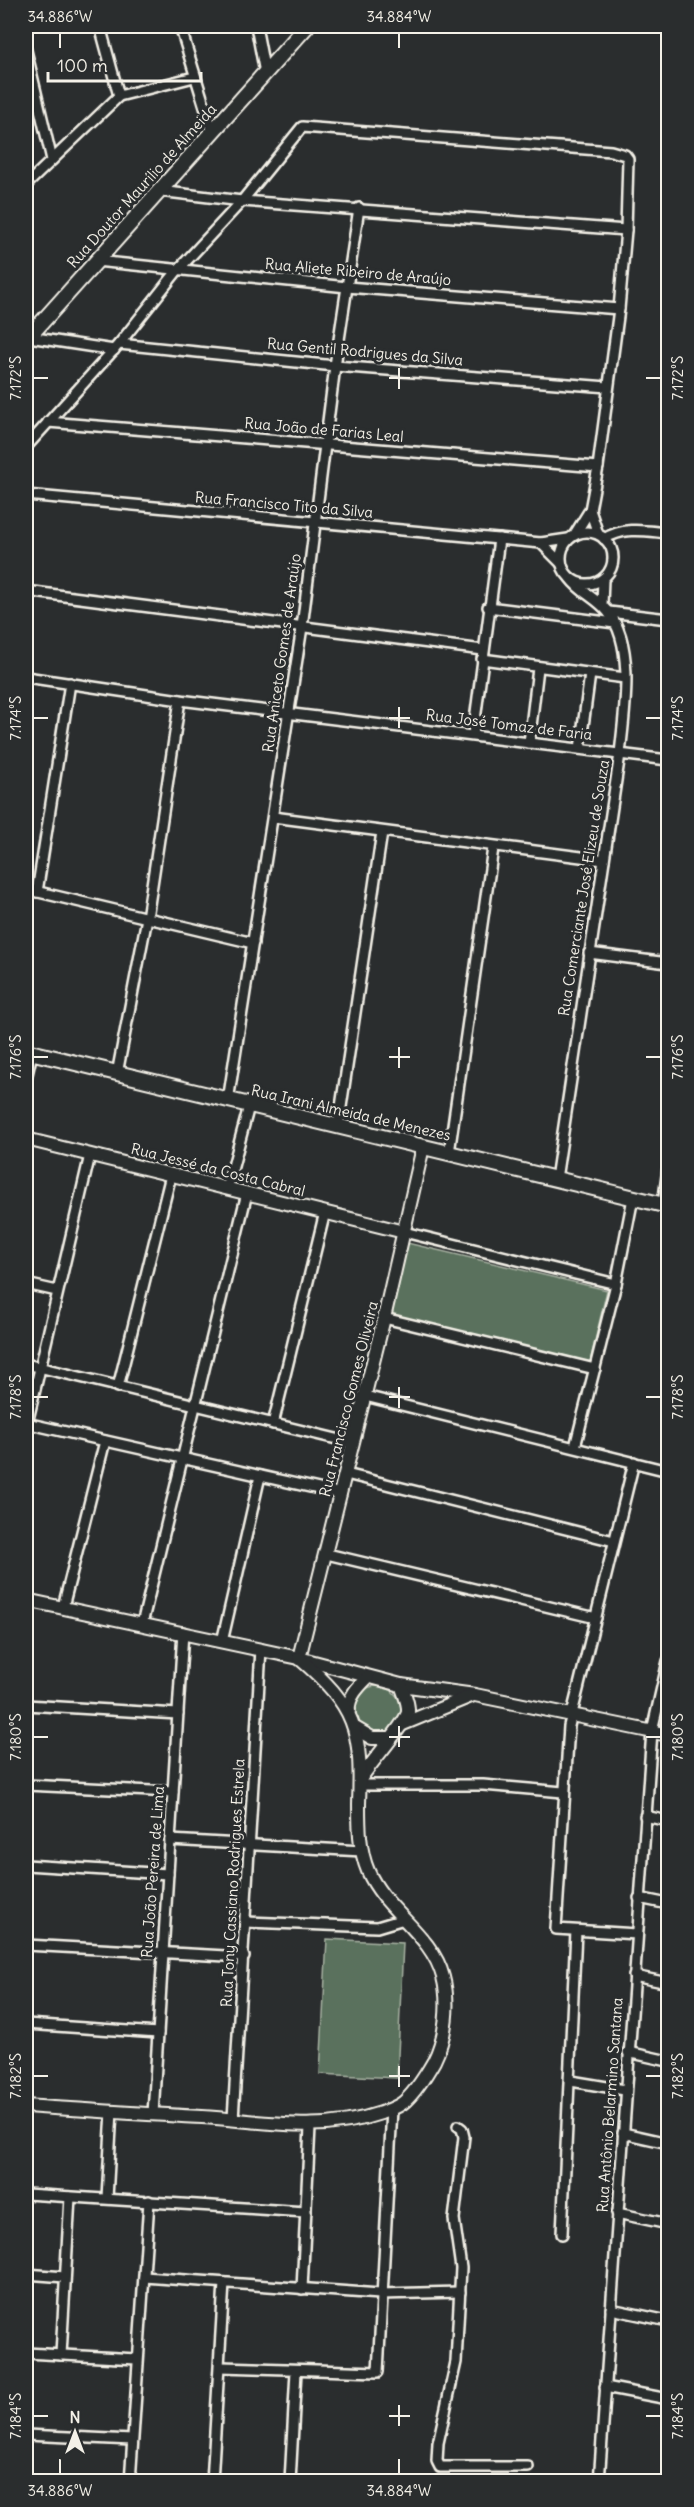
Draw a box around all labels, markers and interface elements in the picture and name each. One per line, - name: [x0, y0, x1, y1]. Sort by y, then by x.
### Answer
- text: 34.886°W: [28, 7, 93, 26]
- text: 34.884°W: [367, 7, 432, 26]
- scale bar: [48, 45, 201, 83]
- text: 100 m: [57, 54, 108, 77]
- street label: Rua Doutor Maurílio de Almeida: [63, 99, 221, 272]
- street label: Rua Aliete Ribeiro de Araújo: [264, 254, 452, 289]
- street label: Rua Gentil Rodrigues da Silva: [266, 333, 464, 370]
- text: 7.172°S: [6, 356, 25, 400]
- text: 7.172°S: [668, 356, 687, 400]
- street label: Rua João de Farias Leal: [244, 413, 404, 446]
- street label: Rua Francisco Tito da Silva: [194, 487, 374, 522]
- street label: Rua Aniceto Gomes de Araújo: [258, 552, 305, 753]
- text: 7.174°S: [6, 696, 25, 740]
- text: 7.174°S: [668, 696, 687, 740]
- street label: Rua José Tomaz de Faria: [425, 705, 594, 744]
- street label: Rua Comerciante José Elizeu de Souza: [554, 758, 613, 1017]
- text: 7.176°S: [6, 1035, 25, 1079]
- text: 7.176°S: [668, 1035, 687, 1079]
- street label: Rua Irani Almeida de Menezes: [249, 1080, 453, 1145]
- street label: Rua Jessé da Costa Cabral: [129, 1139, 307, 1200]
- street label: Rua Francisco Gomes Oliveira: [315, 1299, 382, 1499]
- text: 7.178°S: [6, 1374, 25, 1420]
- text: 7.178°S: [668, 1374, 687, 1420]
- text: 7.180°S: [6, 1713, 25, 1761]
- text: 7.180°S: [668, 1713, 687, 1761]
- street label: Rua Tony Cassiano Rodrigues Estrela: [216, 1758, 249, 2008]
- street label: Rua João Pereira de Lima: [137, 1785, 168, 1959]
- street label: Rua Antônio Belarmino Santana: [593, 1996, 627, 2213]
- text: 7.182°S: [6, 2053, 25, 2099]
- text: 7.182°S: [668, 2053, 687, 2099]
- text: 7.184°S: [6, 2393, 25, 2439]
- text: 7.184°S: [668, 2393, 687, 2439]
- north arrow: [45, 2402, 105, 2462]
- text: N: [69, 2407, 81, 2427]
- text: 34.886°W: [28, 2481, 93, 2500]
- text: 34.884°W: [367, 2481, 432, 2500]

